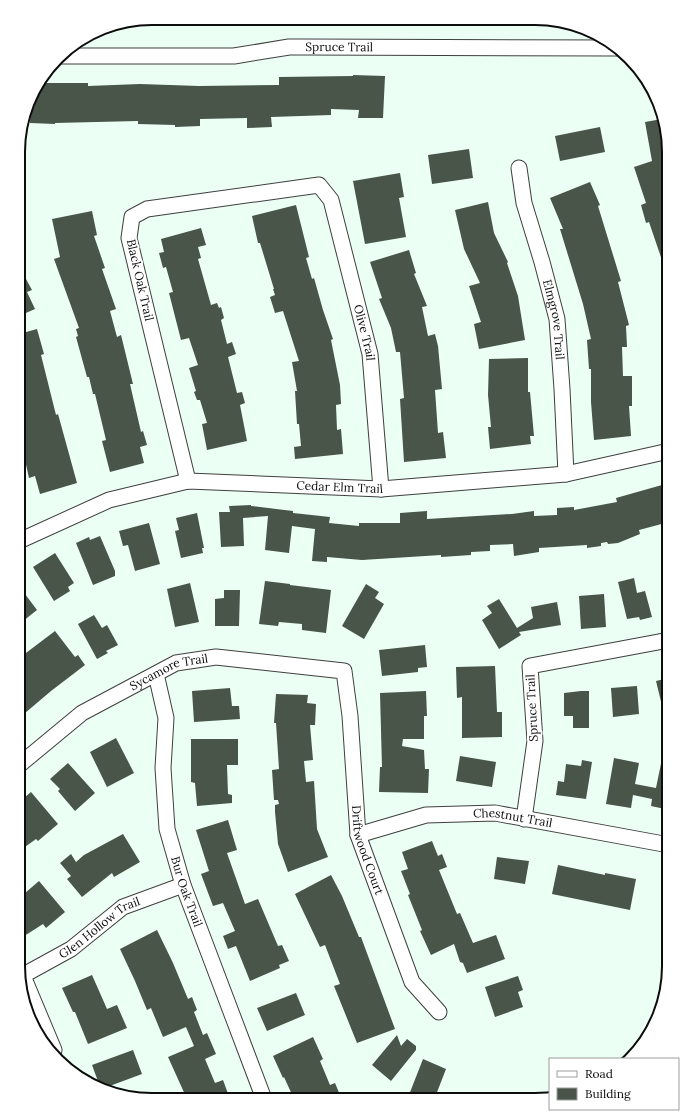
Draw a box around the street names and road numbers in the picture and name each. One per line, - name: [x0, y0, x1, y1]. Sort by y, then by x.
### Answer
- street label: Spruce Trail: [305, 39, 373, 54]
- street label: Black Oak Trail: [124, 237, 157, 322]
- street label: Elmgrove Trail: [540, 278, 568, 360]
- street label: Olive Trail: [351, 303, 379, 361]
- street label: Cedar Elm Trail: [296, 478, 384, 496]
- street label: Sycamore Trail: [127, 650, 209, 693]
- street label: Spruce Trail: [522, 674, 541, 742]
- street label: Driftwood Court: [349, 805, 387, 897]
- street label: Chestnut Trail: [473, 805, 554, 830]
- street label: Bur Oak Trail: [168, 854, 206, 929]
- street label: Glen Hollow Trail: [56, 893, 142, 961]

